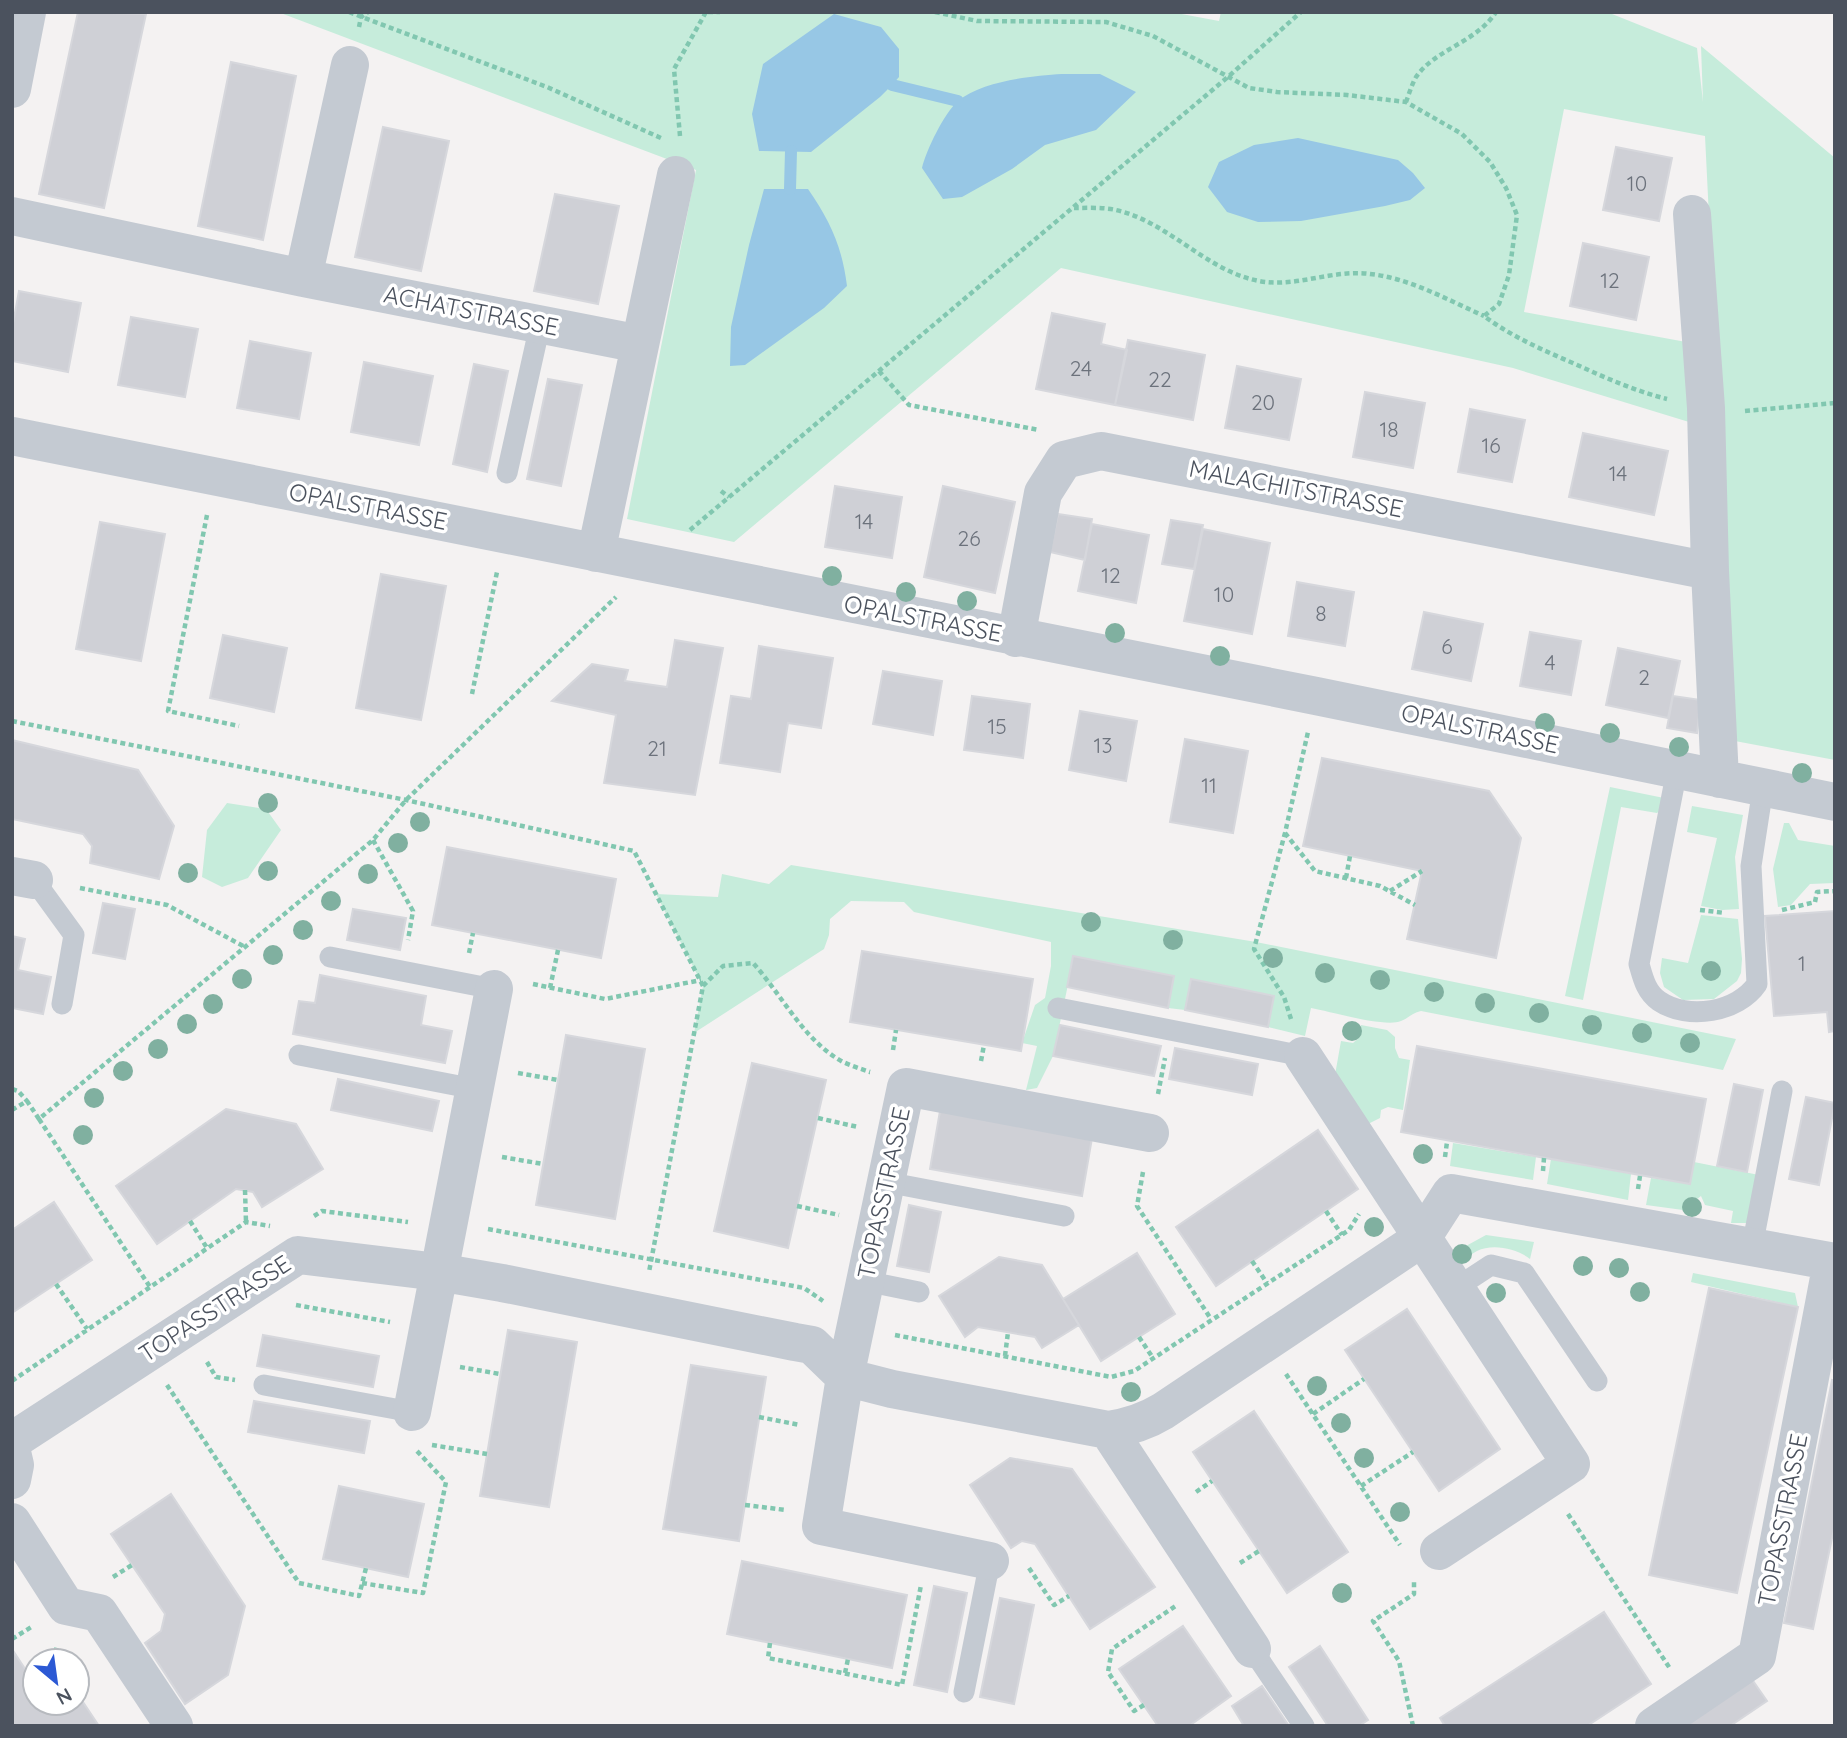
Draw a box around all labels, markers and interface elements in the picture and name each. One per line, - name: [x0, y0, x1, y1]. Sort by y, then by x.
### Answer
- house number: 10: [1627, 170, 1647, 196]
- house number: 12: [1600, 267, 1620, 293]
- street label: ACHATSTRASSE: [381, 278, 561, 342]
- house number: 24: [1070, 355, 1092, 381]
- house number: 22: [1148, 366, 1172, 392]
- house number: 20: [1251, 389, 1275, 415]
- house number: 18: [1379, 416, 1399, 442]
- house number: 16: [1481, 432, 1501, 458]
- street label: MALACHITSTRASSE: [1187, 453, 1406, 523]
- house number: 14: [1609, 460, 1627, 486]
- street label: OPALSTRASSE: [287, 476, 450, 536]
- house number: 14: [855, 508, 873, 534]
- house number: 26: [958, 525, 980, 551]
- house number: 12: [1101, 562, 1121, 588]
- house number: 10: [1214, 581, 1234, 607]
- street label: OPALSTRASSE: [842, 588, 1005, 648]
- house number: 8: [1315, 600, 1327, 626]
- house number: 6: [1441, 633, 1453, 659]
- house number: 4: [1544, 649, 1556, 675]
- house number: 2: [1638, 664, 1650, 690]
- street label: OPALSTRASSE: [1399, 697, 1562, 759]
- house number: 15: [987, 713, 1007, 739]
- house number: 13: [1094, 732, 1112, 758]
- house number: 21: [647, 735, 667, 761]
- house number: 11: [1201, 772, 1217, 798]
- house number: 1: [1798, 950, 1806, 976]
- street label: TOPASSTRASSE: [850, 1104, 916, 1281]
- street label: TOPASSTRASSE: [133, 1248, 296, 1368]
- street label: TOPASSTRASSE: [1751, 1431, 1813, 1609]
- north arrow: [21, 1647, 91, 1717]
- text: N: [52, 1683, 76, 1711]

